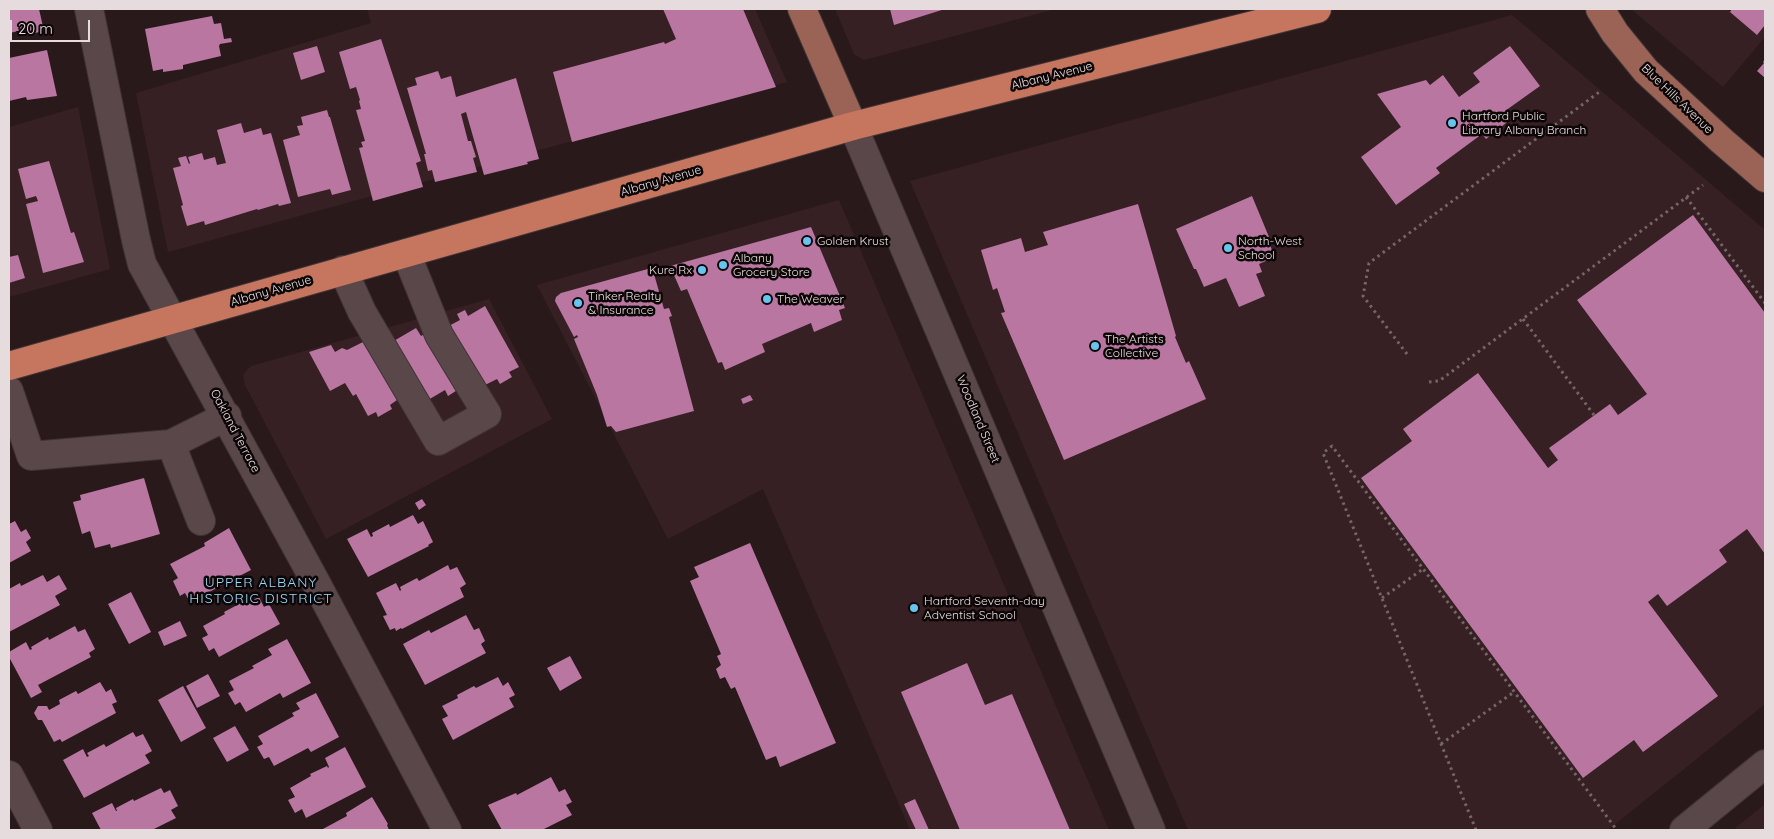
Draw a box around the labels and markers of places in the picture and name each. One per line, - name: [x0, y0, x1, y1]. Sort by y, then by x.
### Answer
- place label: Hartford Public Library Albany Branch: [1462, 109, 1586, 137]
- marker: Hartford Public Library Albany Branch: [1446, 117, 1458, 129]
- place label: Golden Krust: [817, 234, 889, 248]
- place label: North-West School: [1238, 234, 1302, 262]
- marker: Golden Krust: [801, 235, 813, 247]
- marker: North-West School: [1222, 242, 1234, 254]
- place label: Albany Grocery Store: [733, 251, 810, 279]
- marker: Albany Grocery Store: [717, 259, 729, 271]
- place label: Kure Rx: [649, 263, 692, 277]
- marker: Kure Rx: [696, 264, 708, 276]
- place label: Tinker Realty & Insurance: [588, 289, 661, 317]
- place label: The Weaver: [777, 292, 844, 306]
- marker: The Weaver: [761, 293, 773, 305]
- marker: Tinker Realty & Insurance: [572, 297, 584, 309]
- place label: The Artists Collective: [1105, 332, 1164, 360]
- marker: The Artists Collective: [1089, 340, 1101, 352]
- place label: Hartford Seventh-day Adventist School: [924, 594, 1045, 622]
- marker: Hartford Seventh-day Adventist School: [908, 602, 920, 614]

